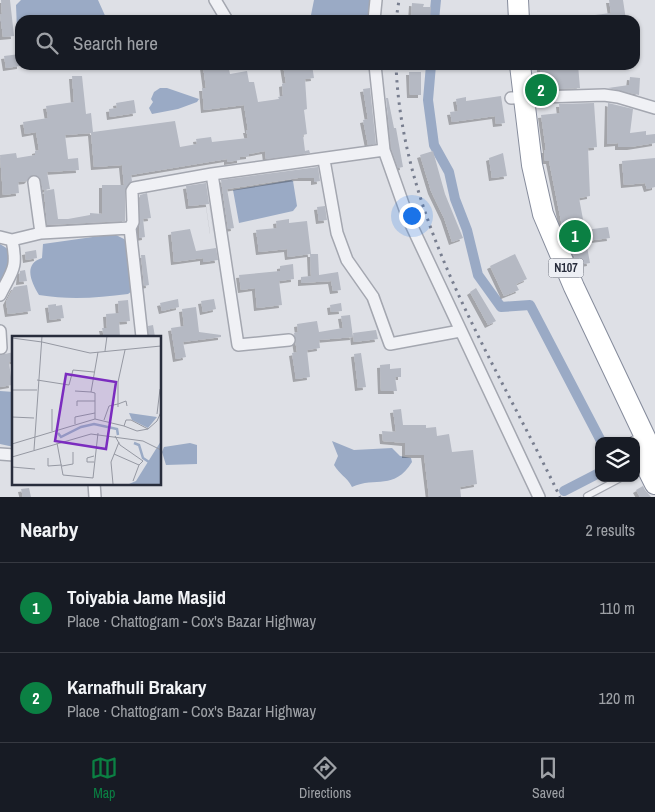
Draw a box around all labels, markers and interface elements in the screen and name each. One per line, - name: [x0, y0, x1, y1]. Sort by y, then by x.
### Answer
- search box: [15, 15, 640, 70]
- icon: search: [33, 29, 61, 57]
- text: Search here: [73, 30, 158, 56]
- pin: 2: [525, 71, 557, 109]
- your location: [399, 203, 425, 229]
- pin: 1: [559, 217, 591, 255]
- road number: N107: [548, 258, 584, 278]
- inset map: [12, 336, 161, 484]
- map controls: [595, 437, 640, 482]
- button: layers: [595, 437, 640, 482]
- text: Nearby: [20, 515, 78, 544]
- text: 2 results: [585, 519, 635, 541]
- text: Toiyabia Jame Masjid: [67, 584, 226, 610]
- text: 1: [32, 597, 40, 619]
- text: 110 m: [599, 597, 635, 619]
- text: Place · Chattogram - Cox's Bazar Highway: [67, 610, 316, 632]
- text: Karnafhuli Brakary: [67, 674, 206, 700]
- text: 2: [32, 687, 40, 709]
- text: 120 m: [599, 687, 635, 709]
- text: Place · Chattogram - Cox's Bazar Highway: [67, 700, 316, 722]
- tab: Map: [90, 754, 118, 802]
- tab: Directions: [299, 754, 351, 802]
- tab: Saved: [532, 754, 565, 802]

